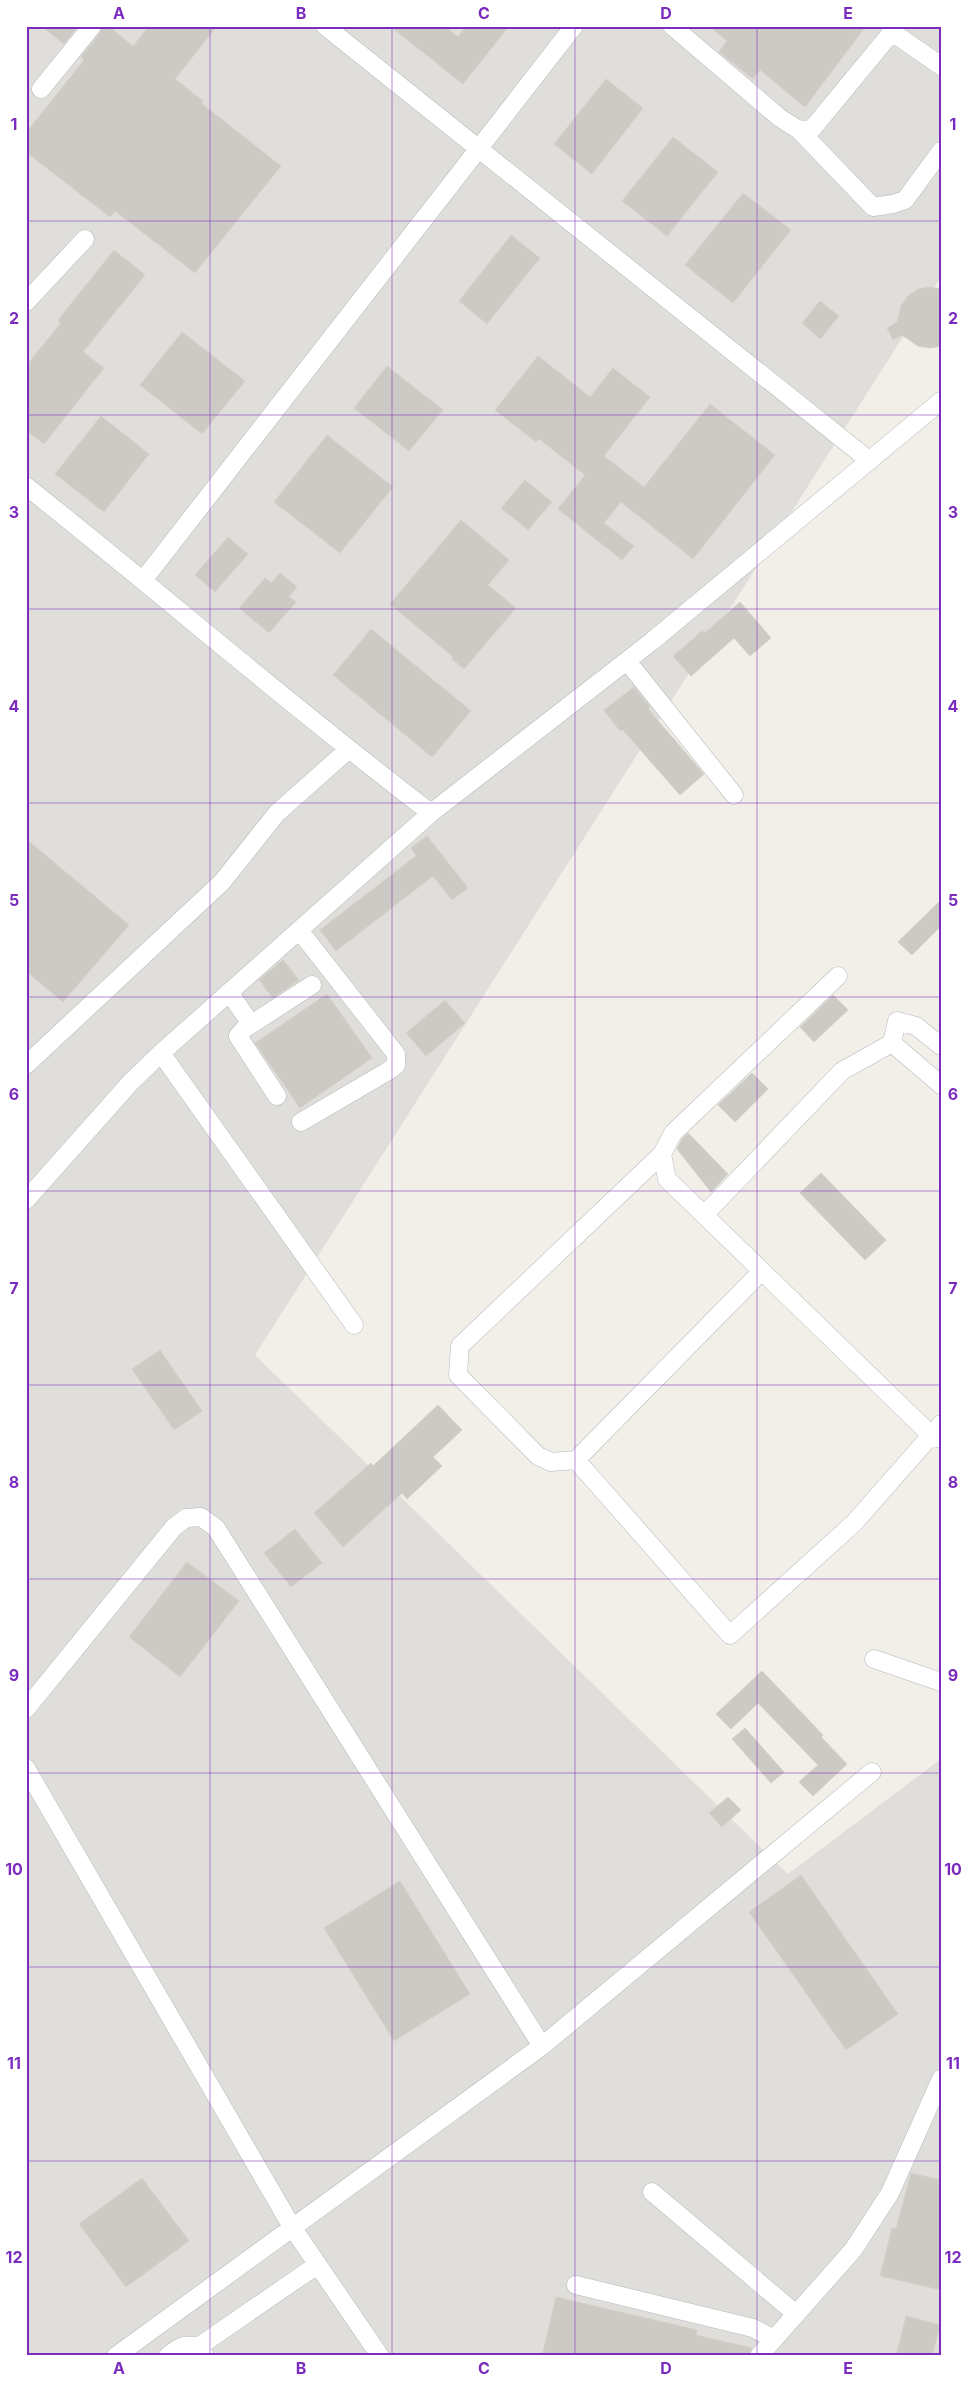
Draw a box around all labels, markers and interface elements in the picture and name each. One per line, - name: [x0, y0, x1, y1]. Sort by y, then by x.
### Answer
- text: A: [113, 3, 125, 23]
- text: B: [296, 3, 306, 23]
- text: C: [478, 3, 490, 23]
- text: D: [660, 3, 672, 23]
- text: E: [843, 3, 853, 23]
- text: 1: [11, 114, 17, 134]
- text: 1: [950, 114, 956, 134]
- text: 2: [9, 308, 19, 328]
- text: 2: [948, 308, 958, 328]
- text: 3: [9, 502, 19, 522]
- text: 3: [948, 502, 958, 522]
- text: 4: [9, 696, 20, 716]
- text: 4: [948, 696, 959, 716]
- text: 5: [9, 890, 19, 910]
- text: 5: [948, 890, 958, 910]
- text: 6: [9, 1084, 19, 1104]
- text: 6: [948, 1084, 958, 1104]
- text: 7: [9, 1278, 19, 1298]
- text: 7: [948, 1278, 958, 1298]
- text: 8: [9, 1472, 19, 1492]
- text: 8: [948, 1472, 958, 1492]
- text: 9: [9, 1665, 19, 1685]
- text: 9: [948, 1665, 958, 1685]
- text: 10: [5, 1859, 23, 1879]
- text: 10: [944, 1859, 962, 1879]
- text: 11: [7, 2053, 21, 2073]
- text: 11: [946, 2053, 960, 2073]
- text: 12: [6, 2247, 22, 2267]
- text: 12: [945, 2247, 961, 2267]
- text: A: [113, 2358, 125, 2378]
- text: B: [296, 2358, 306, 2378]
- text: C: [478, 2358, 490, 2378]
- text: D: [660, 2358, 672, 2378]
- text: E: [843, 2358, 853, 2378]

